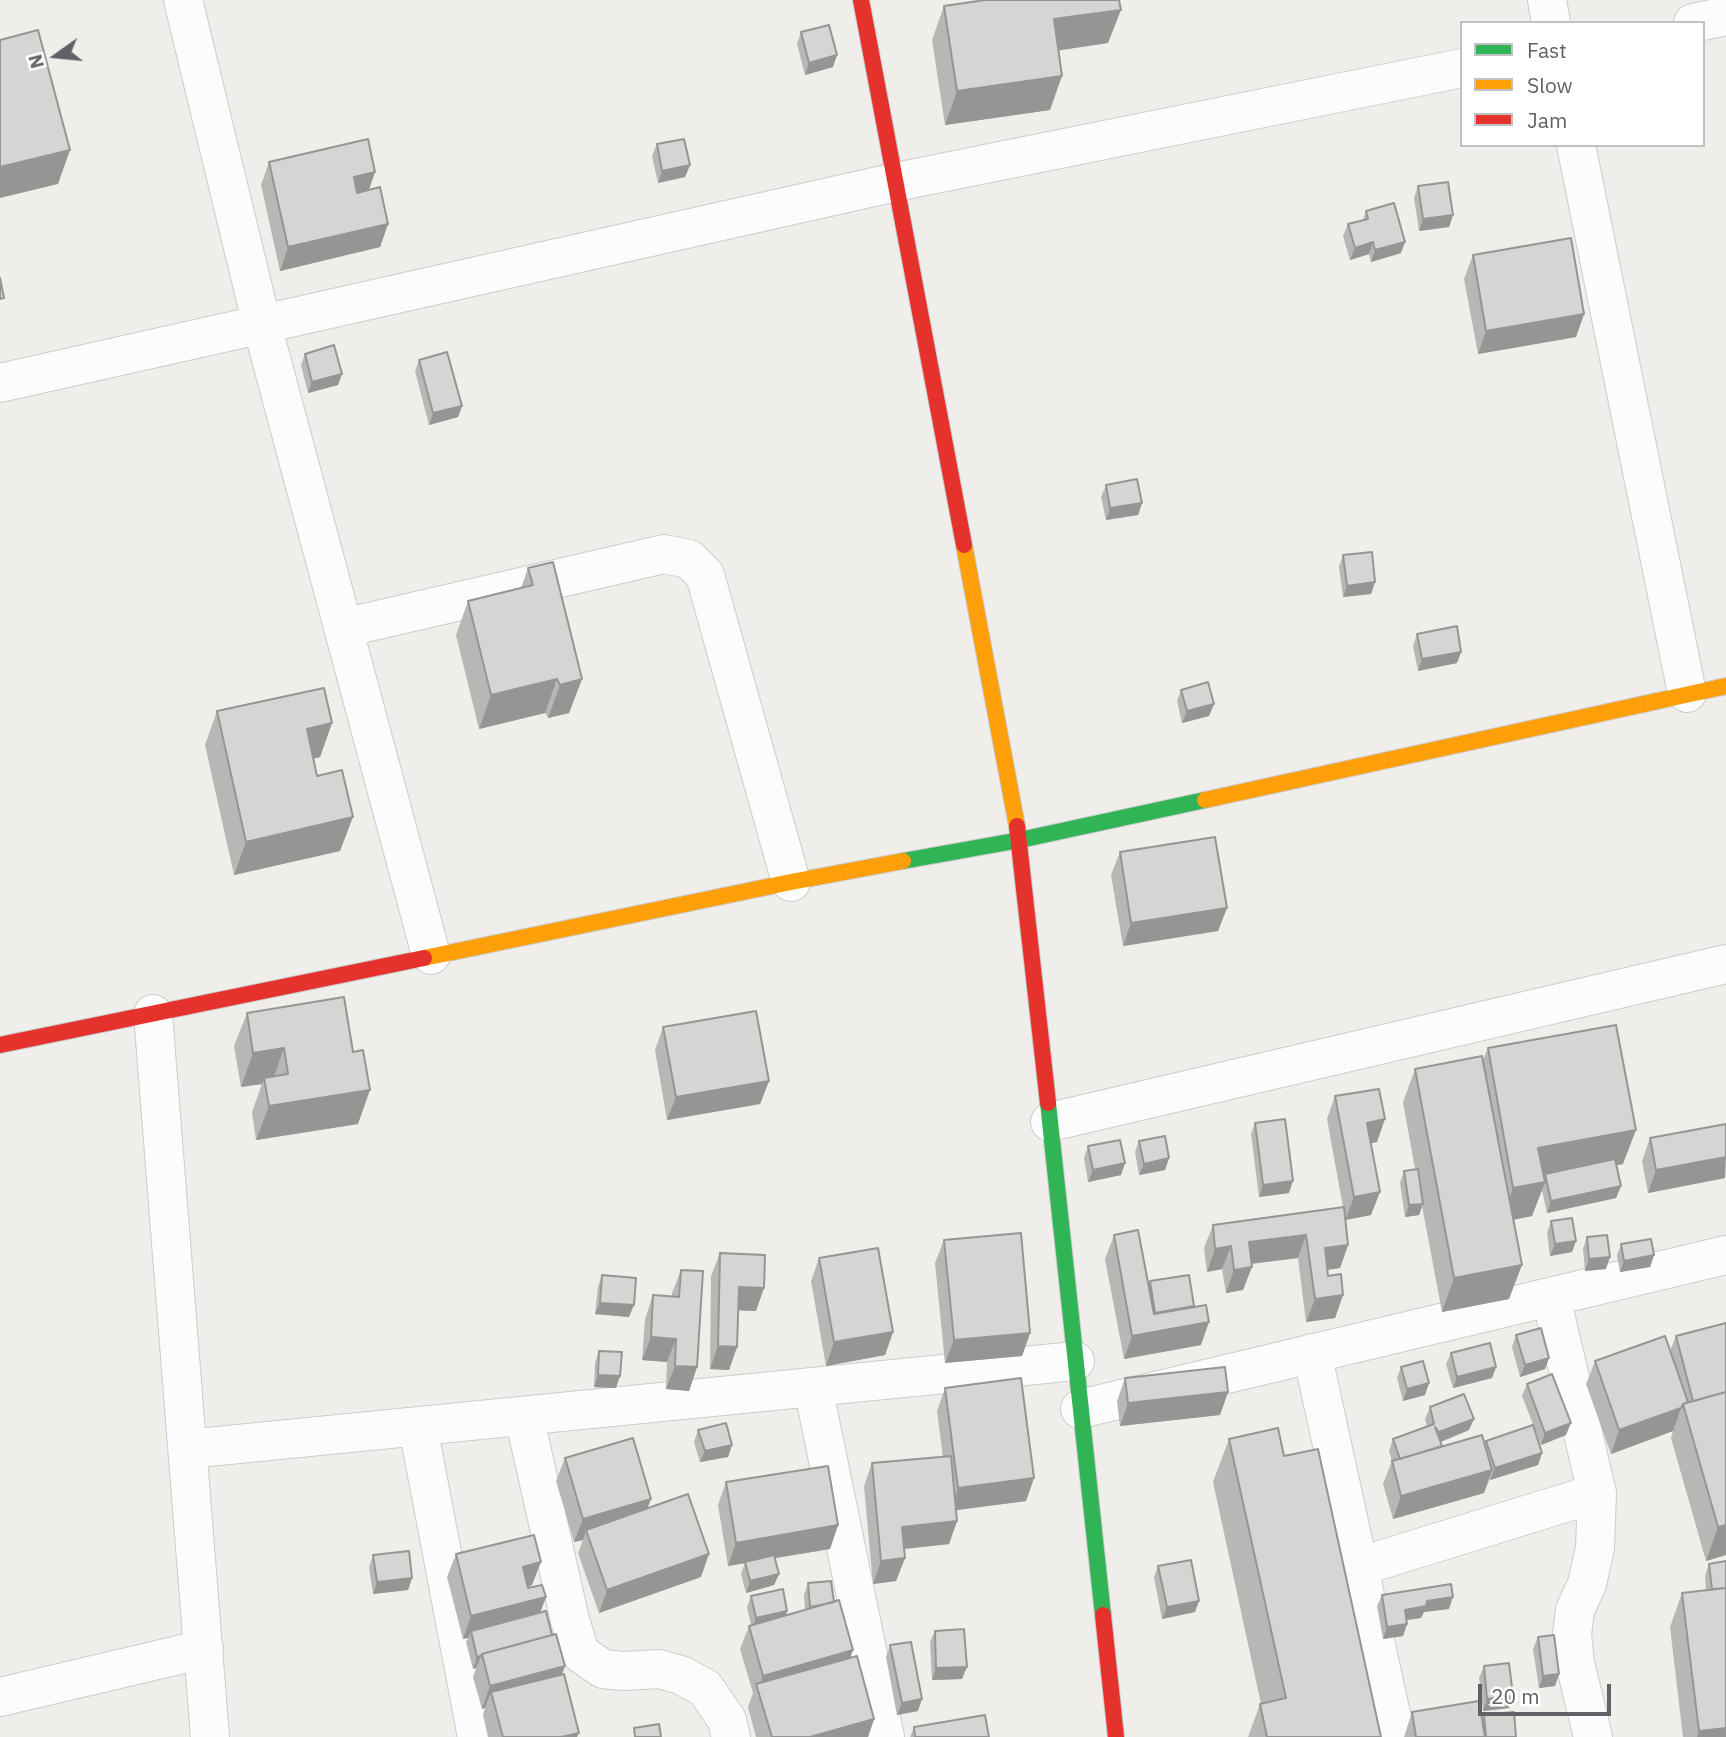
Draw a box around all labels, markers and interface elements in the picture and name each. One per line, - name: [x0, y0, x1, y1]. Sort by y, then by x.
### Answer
- north arrow: [21, 21, 91, 91]
- legend: [1460, 21, 1705, 147]
- text: Fast: [1527, 36, 1567, 64]
- text: N: [22, 52, 49, 71]
- text: Slow: [1527, 71, 1573, 99]
- text: Jam: [1527, 106, 1567, 134]
- scale bar: [1481, 1670, 1614, 1714]
- text: 20 m: [1491, 1682, 1540, 1710]

